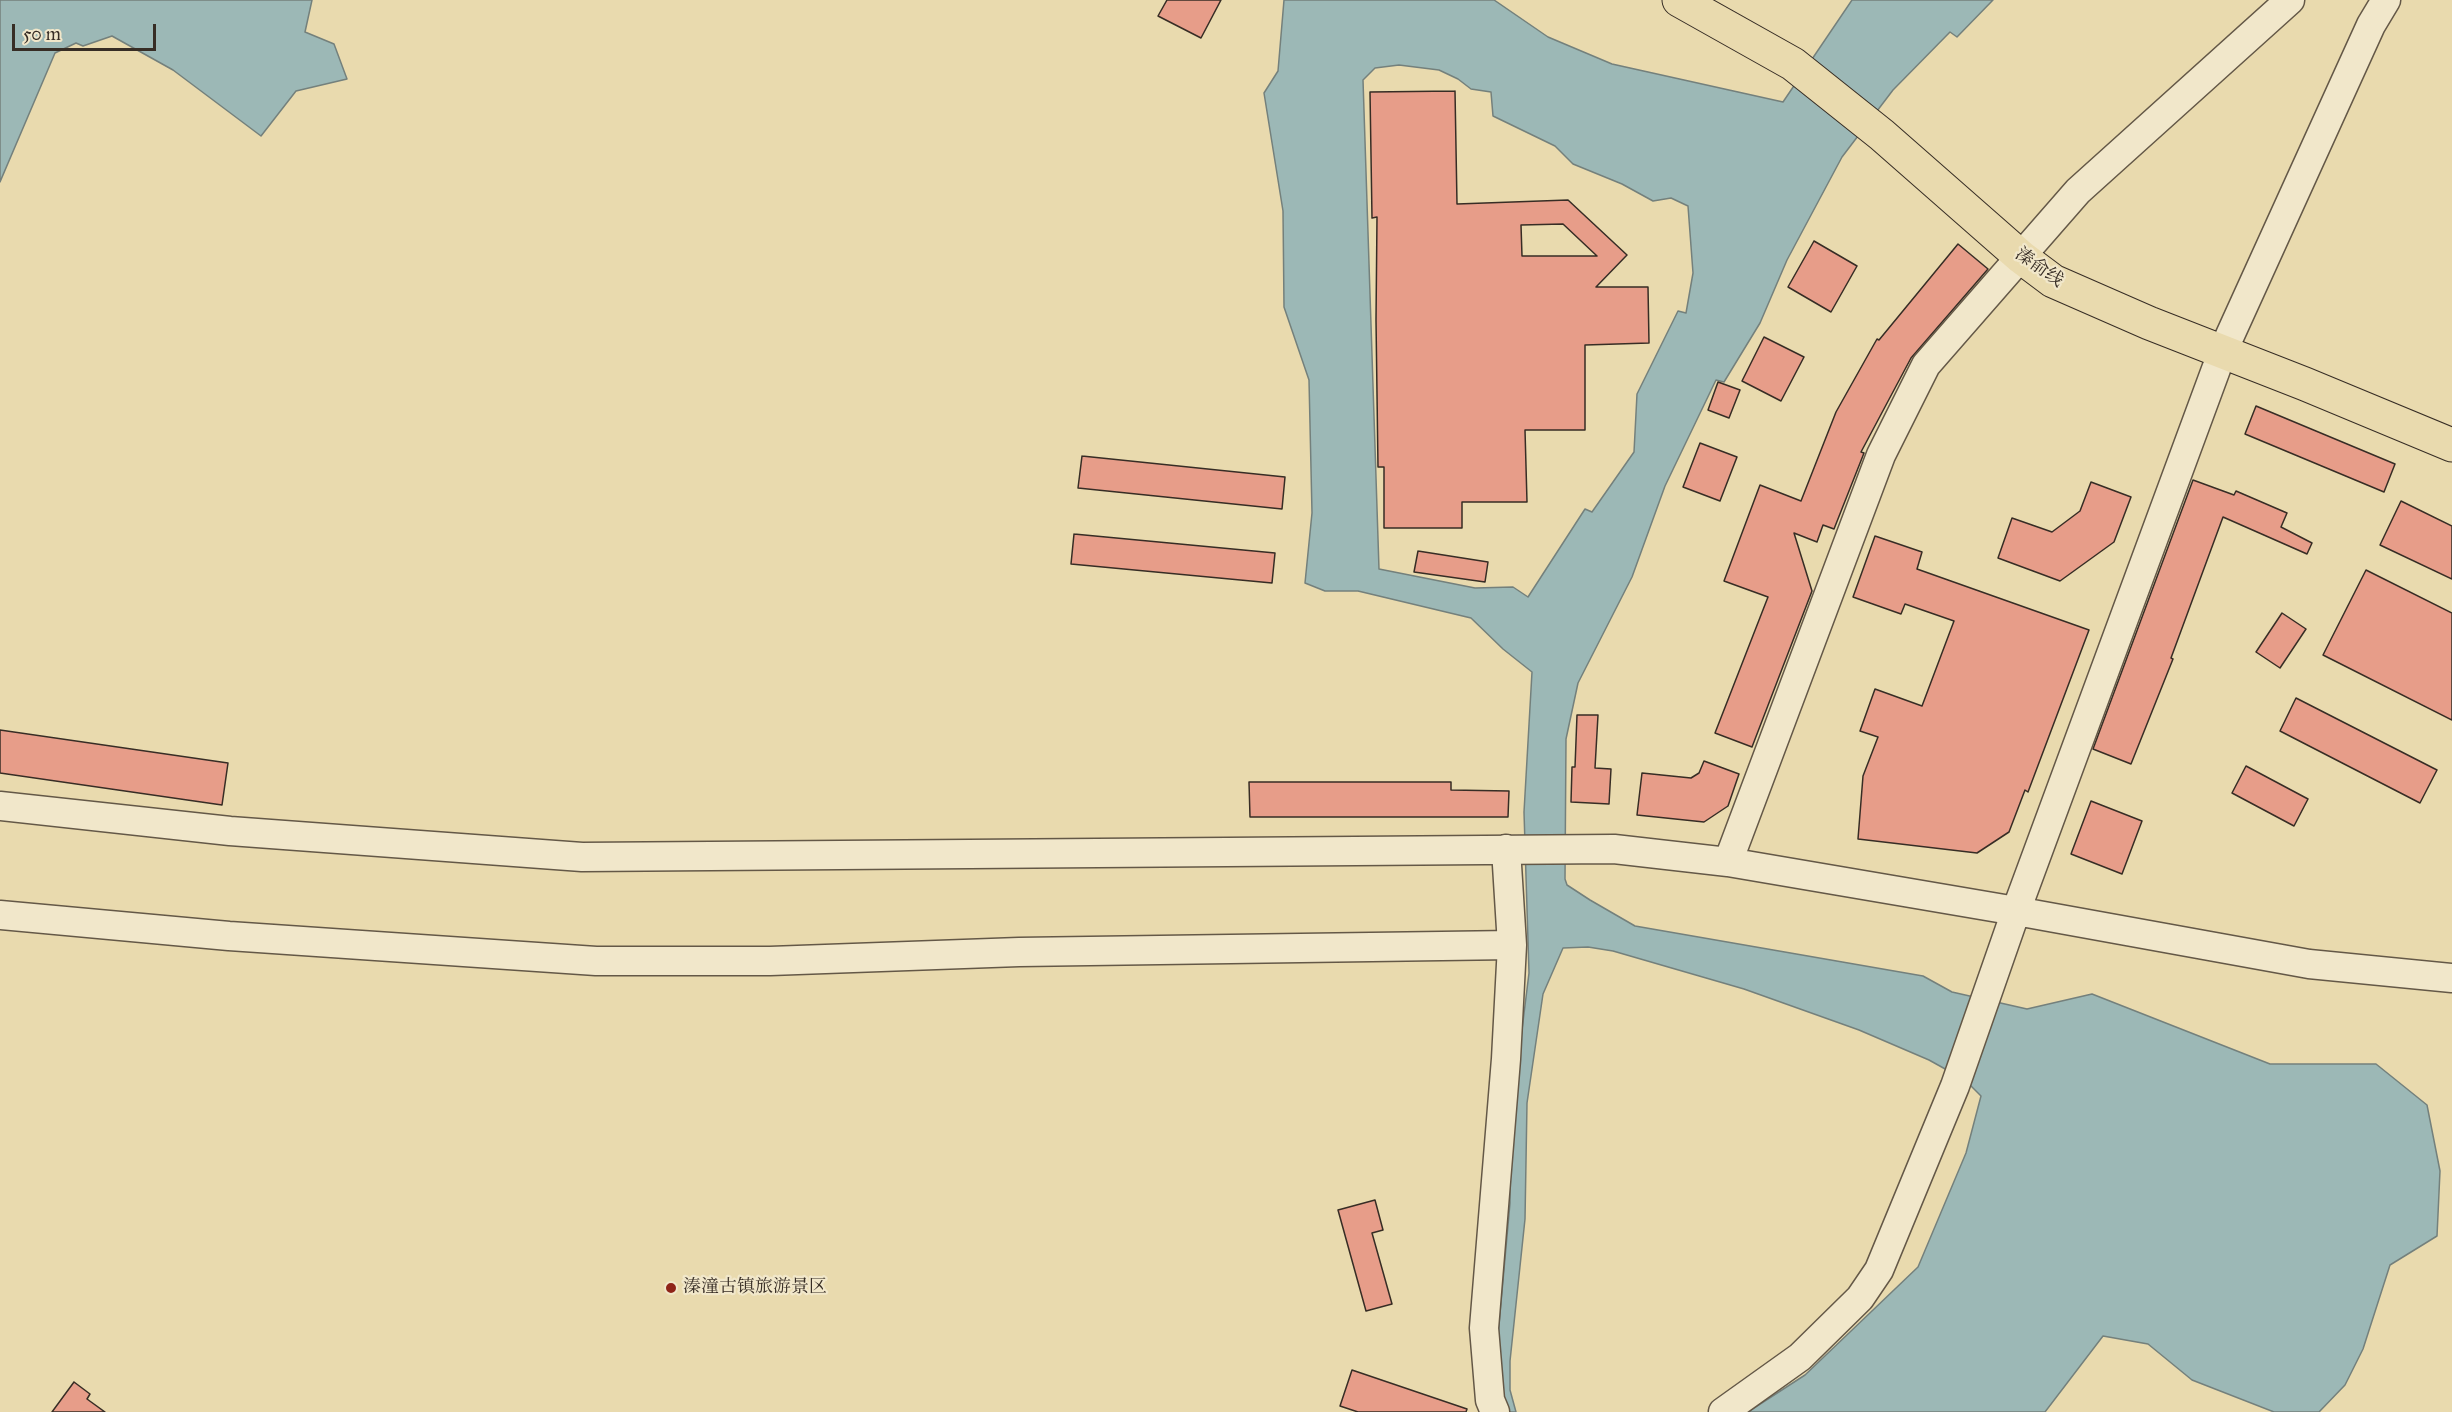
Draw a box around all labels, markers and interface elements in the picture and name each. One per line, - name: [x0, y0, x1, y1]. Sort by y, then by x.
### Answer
- scale bar: [15, 12, 159, 50]
- text: 50 m: [23, 23, 61, 45]
- street label: 溱俞线: [2011, 244, 2067, 292]
- place label: 溱潼古镇旅游景区: [683, 1277, 827, 1299]
- marker: 溱潼古镇旅游景区: [664, 1281, 678, 1295]

